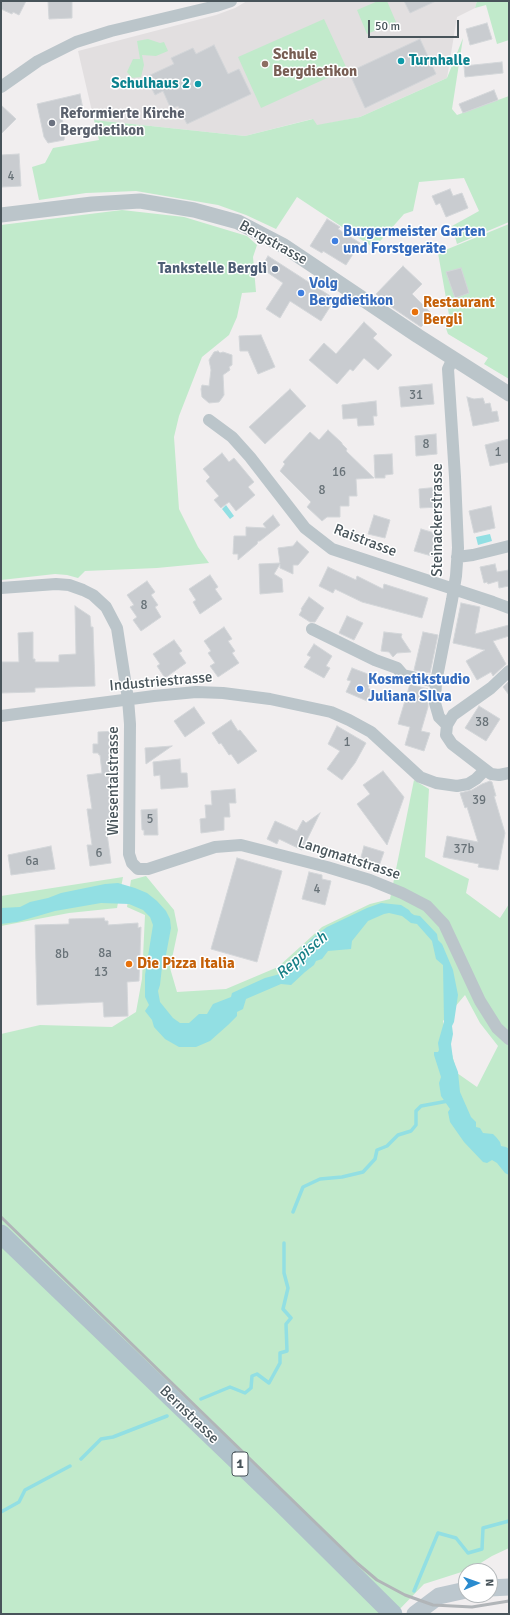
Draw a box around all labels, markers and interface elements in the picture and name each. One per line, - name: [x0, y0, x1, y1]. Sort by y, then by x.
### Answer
- scale bar: [370, 12, 461, 38]
- text: 50 m: [375, 19, 400, 34]
- place label: Schule Bergdietikon: [273, 46, 357, 81]
- place label: Turnhalle: [409, 52, 470, 70]
- marker: Turnhalle: [396, 56, 406, 66]
- marker: Schule Bergdietikon: [260, 59, 270, 69]
- place label: Schulhaus 2: [111, 75, 190, 93]
- marker: Schulhaus 2: [193, 79, 203, 89]
- place label: Reformierte Kirche Bergdietikon: [60, 105, 185, 140]
- marker: Reformierte Kirche Bergdietikon: [47, 118, 57, 128]
- house number: 4: [7, 169, 15, 185]
- street label: Bergstrasse: [236, 217, 310, 269]
- place label: Burgermeister Garten und Forstgeräte: [343, 223, 486, 258]
- marker: Burgermeister Garten und Forstgeräte: [330, 236, 340, 246]
- place label: Tankstelle Bergli: [158, 260, 267, 278]
- marker: Tankstelle Bergli: [270, 264, 280, 274]
- place label: Volg Bergdietikon: [309, 275, 393, 310]
- marker: Volg Bergdietikon: [296, 288, 306, 298]
- place label: Restaurant Bergli: [423, 294, 495, 329]
- marker: Restaurant Bergli: [410, 307, 420, 317]
- house number: 31: [409, 388, 423, 404]
- house number: 8: [422, 437, 430, 453]
- house number: 1: [494, 445, 502, 461]
- street label: Steinackerstrasse: [429, 463, 447, 577]
- house number: 16: [332, 465, 346, 481]
- house number: 8: [318, 483, 326, 499]
- street label: Raistrasse: [331, 521, 399, 561]
- house number: 8: [140, 598, 148, 614]
- street label: Industriestrasse: [109, 669, 213, 695]
- place label: Kosmetikstudio Juliana SIlva: [368, 671, 470, 706]
- marker: Kosmetikstudio Juliana SIlva: [355, 684, 365, 694]
- house number: 38: [475, 715, 489, 731]
- street label: Wiesentalstrasse: [105, 726, 123, 836]
- house number: 1: [343, 735, 351, 751]
- house number: 39: [472, 793, 486, 809]
- house number: 5: [146, 812, 154, 828]
- street label: Langmattstrasse: [295, 834, 403, 884]
- house number: 37b: [454, 842, 474, 858]
- house number: 6: [95, 846, 103, 862]
- house number: 6a: [25, 854, 39, 870]
- house number: 4: [313, 882, 321, 898]
- water label: Reppisch: [272, 928, 332, 984]
- house number: 8a: [98, 946, 112, 962]
- house number: 8b: [55, 947, 69, 963]
- place label: Die Pizza Italia: [137, 955, 235, 973]
- marker: Die Pizza Italia: [124, 959, 134, 969]
- house number: 13: [94, 965, 108, 981]
- street label: Bernstrasse: [156, 1382, 222, 1448]
- road number: 1: [232, 1452, 248, 1476]
- north arrow: [458, 1563, 498, 1603]
- text: N: [483, 1579, 496, 1587]

